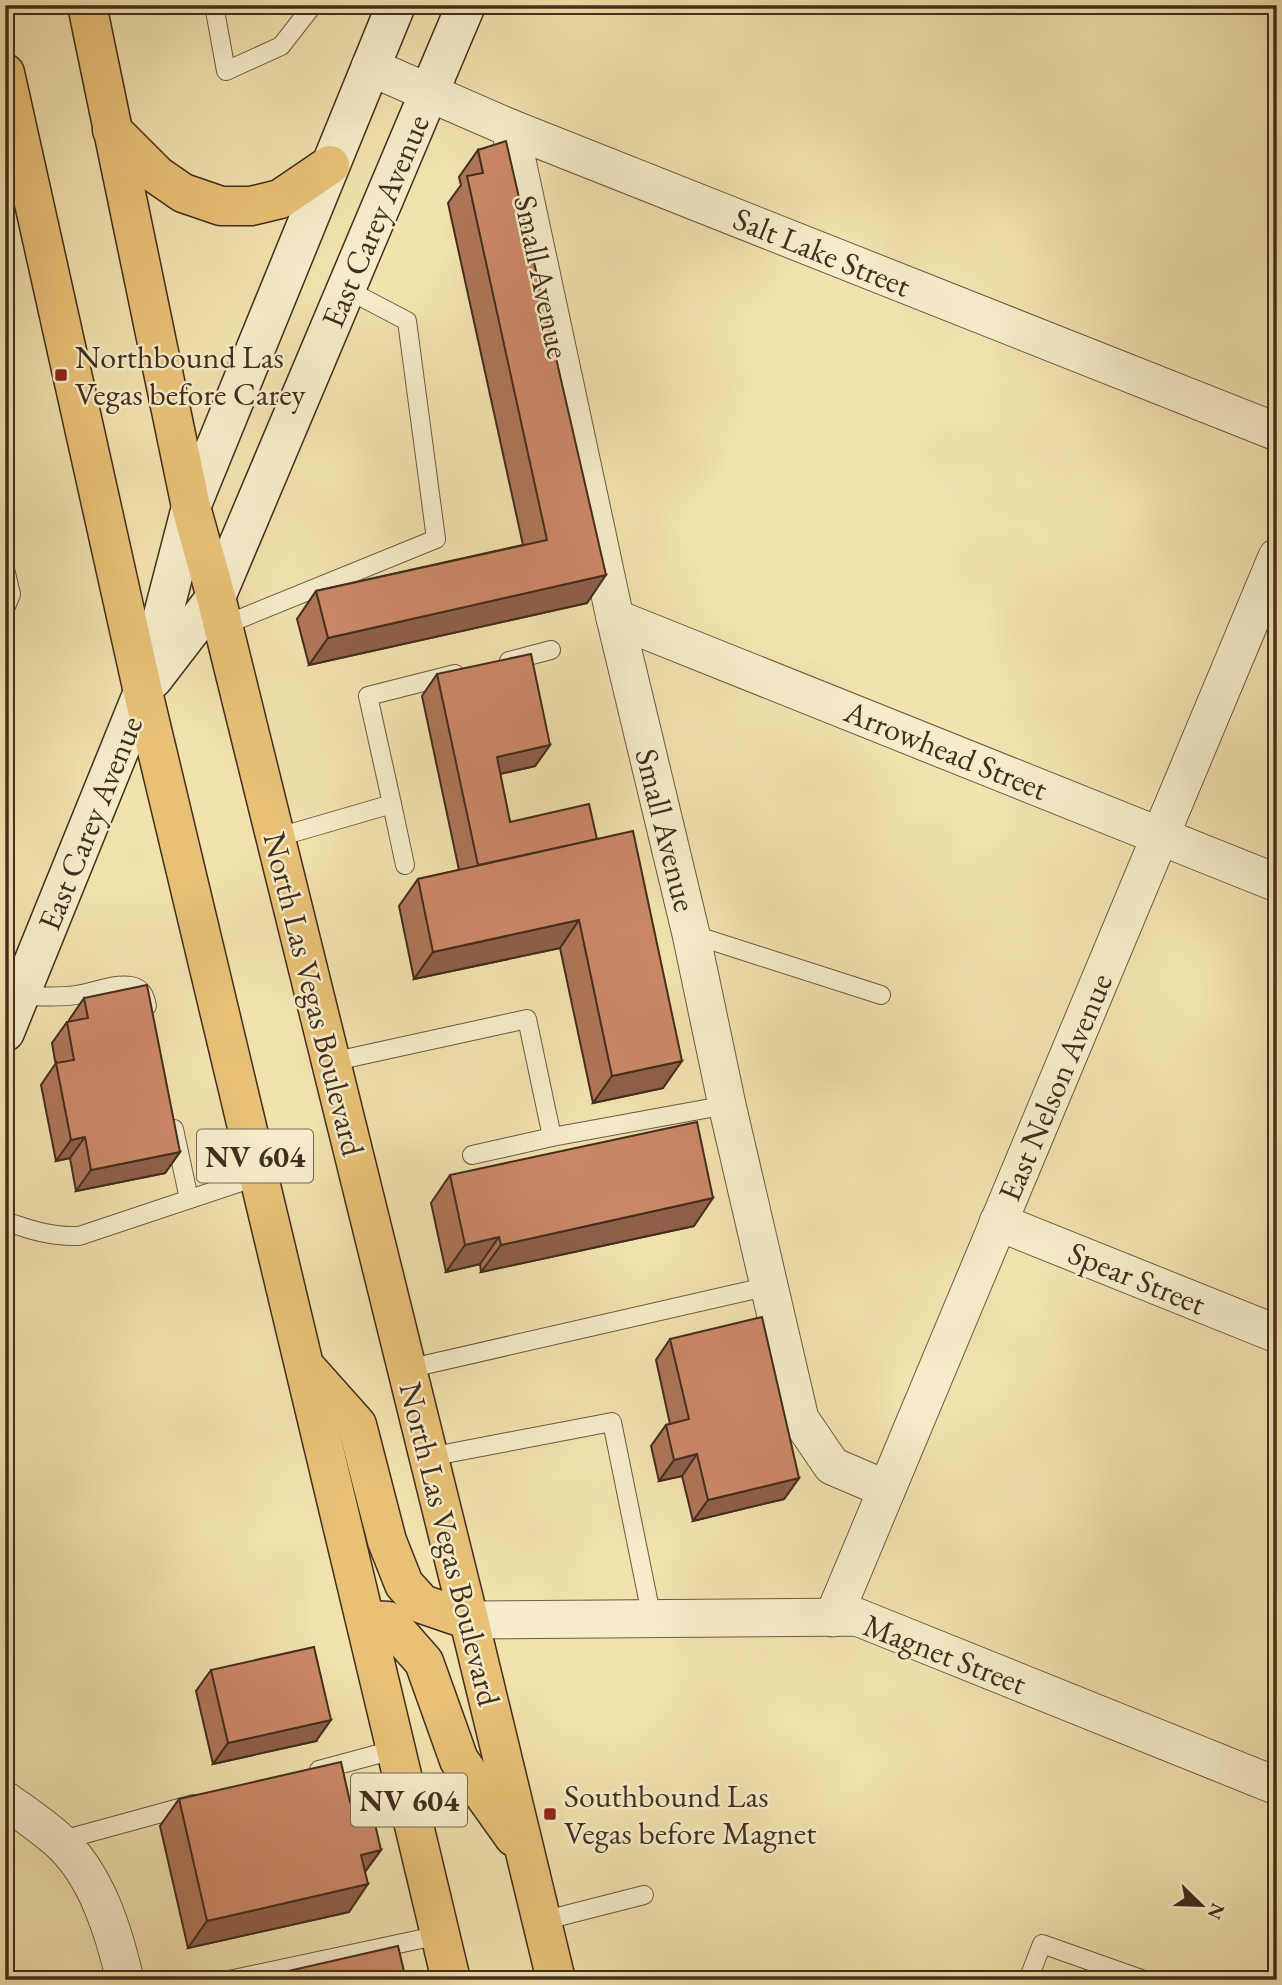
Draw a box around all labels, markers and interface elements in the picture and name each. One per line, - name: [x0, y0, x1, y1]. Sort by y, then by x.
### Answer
- street label: East Carey Avenue: [311, 108, 439, 334]
- street label: Small Avenue: [504, 191, 580, 363]
- street label: Salt Lake Street: [727, 197, 917, 307]
- place label: Northbound Las Vegas before Carey: [75, 336, 307, 415]
- marker: Northbound Las Vegas before Carey: [53, 367, 69, 383]
- street label: Arrowhead Street: [837, 690, 1054, 810]
- street label: East Carey Avenue: [28, 710, 152, 936]
- street label: Small Avenue: [626, 744, 706, 916]
- street label: North Las Vegas Boulevard: [253, 828, 375, 1161]
- street label: East Nelson Avenue: [988, 967, 1122, 1207]
- road number: NV 604: [197, 1130, 313, 1182]
- street label: Spear Street: [1062, 1232, 1212, 1324]
- street label: North Las Vegas Boulevard: [389, 1378, 511, 1711]
- street label: Magnet Street: [858, 1604, 1032, 1704]
- road number: NV 604: [351, 1774, 467, 1826]
- place label: Southbound Las Vegas before Magnet: [564, 1775, 816, 1854]
- marker: Southbound Las Vegas before Magnet: [542, 1806, 558, 1822]
- north arrow: [1166, 1870, 1236, 1940]
- text: N: [1201, 1899, 1231, 1924]

